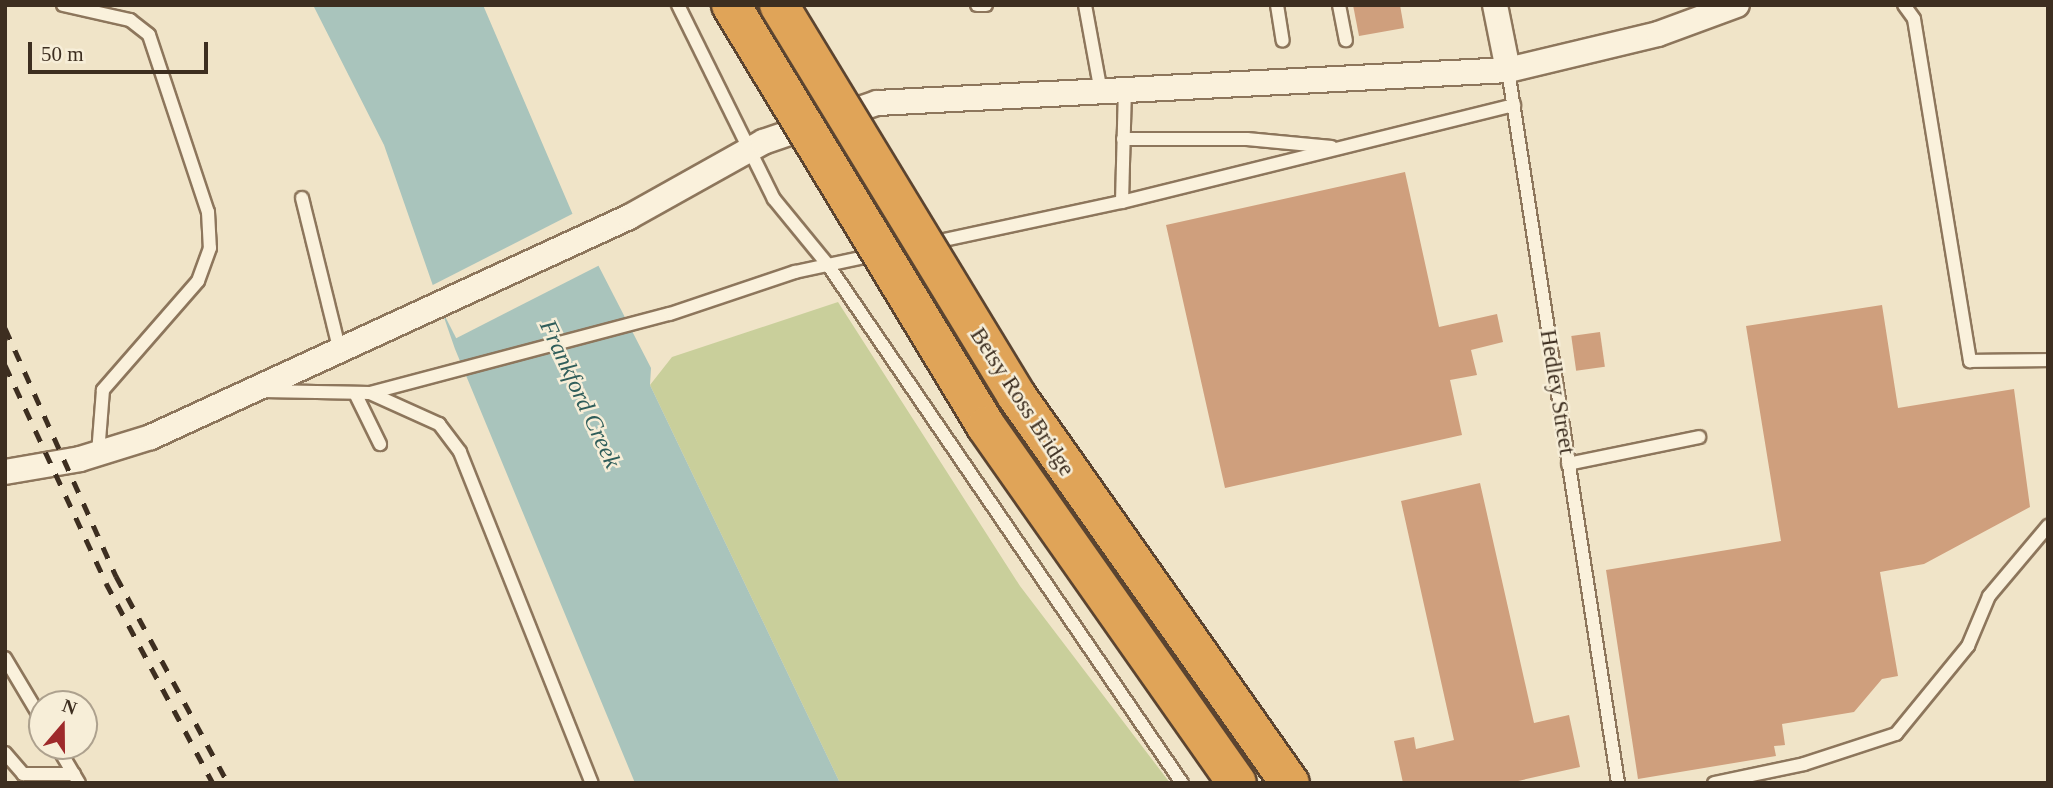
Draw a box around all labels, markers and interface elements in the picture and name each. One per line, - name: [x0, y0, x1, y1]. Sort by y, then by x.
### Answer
- scale bar: [32, 28, 212, 72]
- text: 50 m: [41, 42, 84, 66]
- water label: Frankford Creek: [533, 315, 627, 473]
- street label: Betsy Ross Bridge: [964, 323, 1080, 481]
- street label: Hedley Street: [1534, 328, 1580, 456]
- north arrow: [28, 690, 98, 760]
- text: N: [60, 694, 80, 719]

